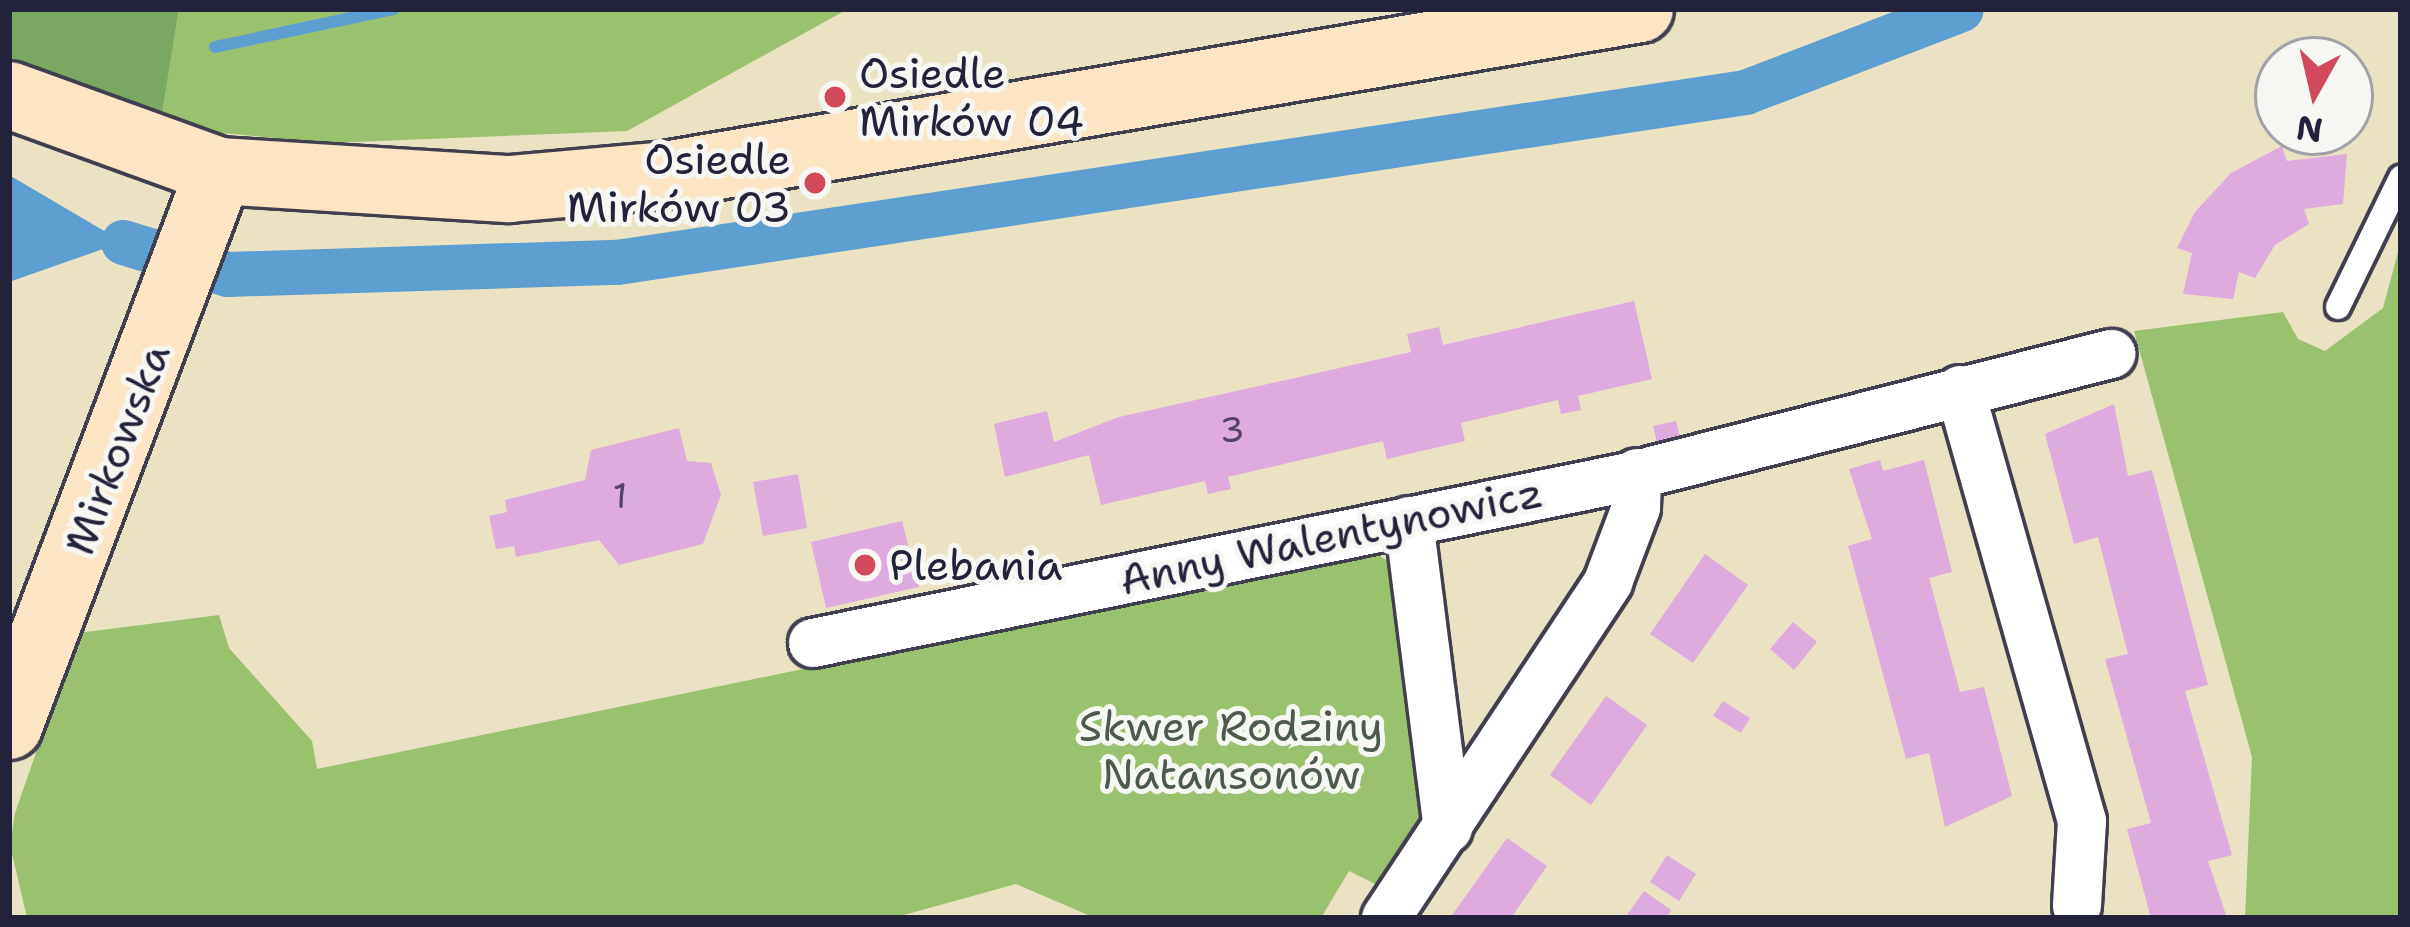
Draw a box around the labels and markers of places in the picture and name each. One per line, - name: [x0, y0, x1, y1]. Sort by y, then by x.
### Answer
- place label: Osiedle Mirków 04: [859, 48, 1084, 146]
- marker: Osiedle Mirków 04: [822, 84, 848, 110]
- place label: Osiedle Mirków 03: [567, 134, 791, 232]
- marker: Osiedle Mirków 03: [802, 170, 828, 196]
- place label: Plebania: [889, 540, 1062, 590]
- marker: Plebania: [852, 552, 878, 578]

